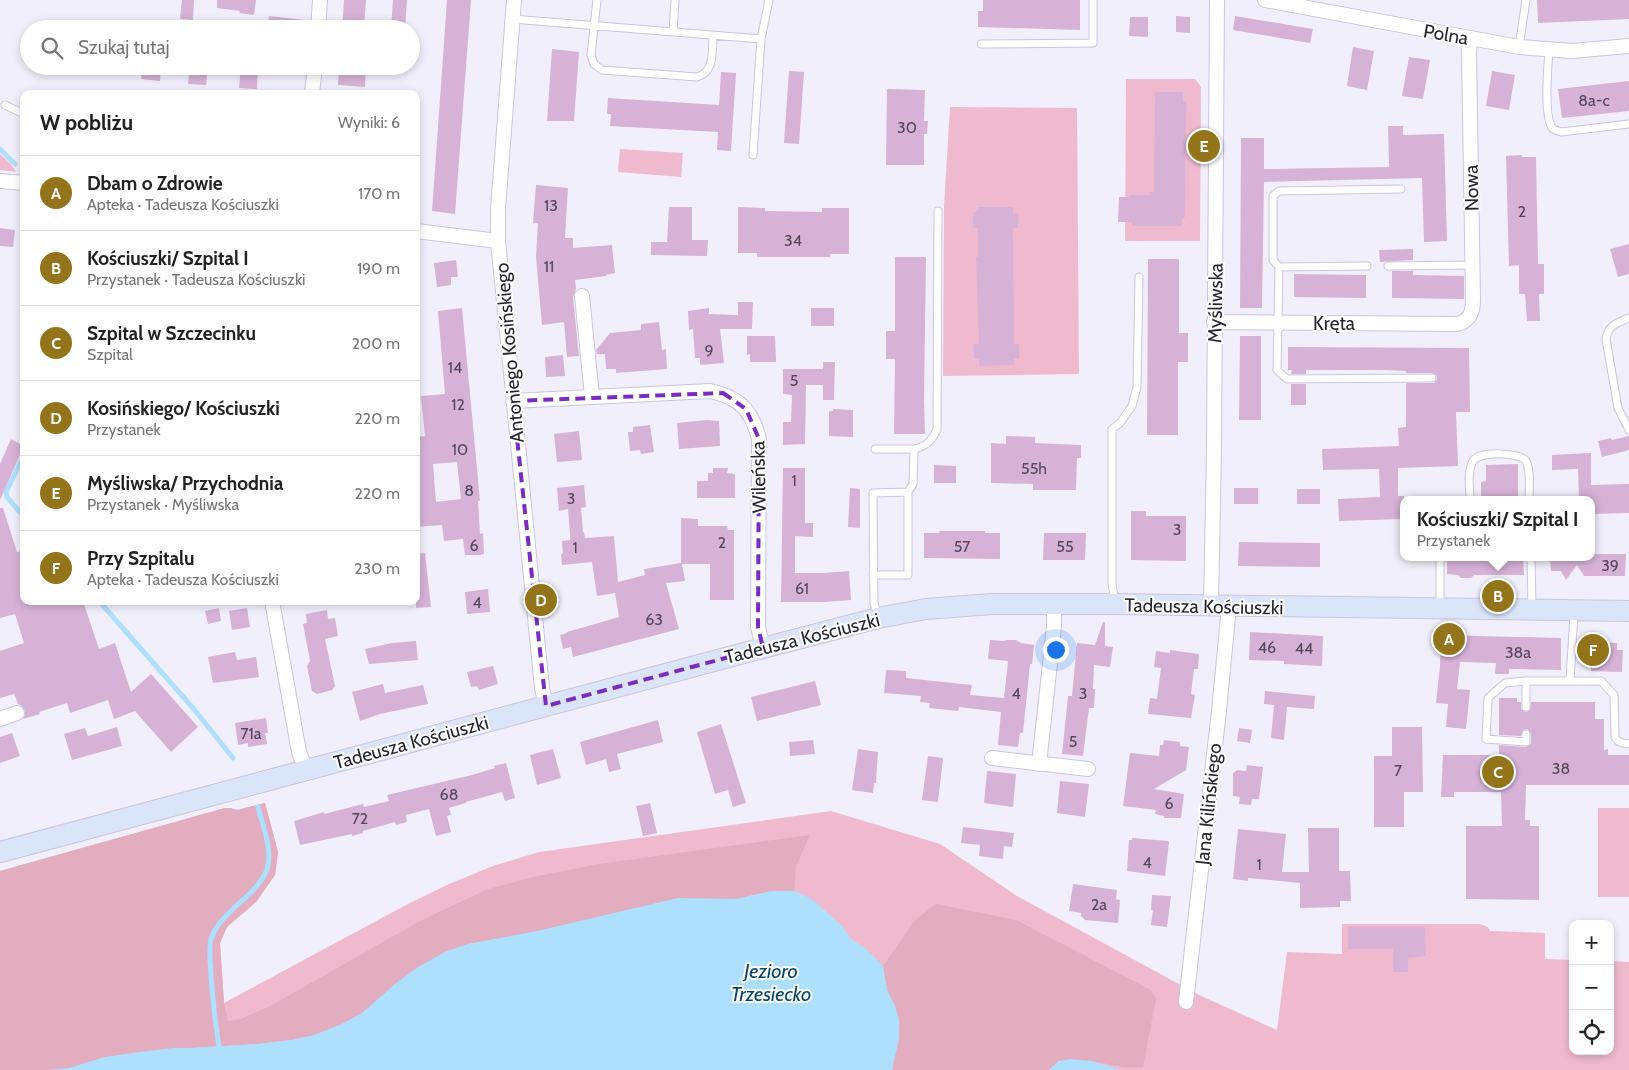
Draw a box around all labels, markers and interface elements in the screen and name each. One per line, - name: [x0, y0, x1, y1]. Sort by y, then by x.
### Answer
- street label: Polna: [1422, 19, 1470, 50]
- search box: [20, 20, 420, 75]
- icon: search: [38, 34, 66, 62]
- text: Szukaj tutaj: [78, 36, 170, 59]
- house number: 8a-c: [1578, 91, 1610, 110]
- text: W pobliżu: [40, 110, 133, 135]
- text: Wyniki: 6: [338, 113, 400, 132]
- house number: 30: [897, 118, 917, 137]
- pin: E: [1188, 127, 1220, 165]
- street label: Nowa: [1460, 165, 1483, 211]
- text: Dbam o Zdrowie: [87, 172, 223, 195]
- text: A: [51, 184, 61, 203]
- text: 170 m: [358, 184, 400, 203]
- text: Apteka · Tadeusza Kościuszki: [87, 195, 279, 214]
- house number: 13: [544, 196, 558, 215]
- house number: 2: [1518, 202, 1526, 221]
- house number: 34: [784, 231, 802, 250]
- text: Kościuszki/ Szpital I: [87, 247, 249, 270]
- house number: 11: [544, 257, 554, 276]
- text: B: [51, 259, 61, 278]
- text: 190 m: [357, 259, 400, 278]
- street label: Antoniego Kosińskiego: [490, 262, 529, 444]
- street label: Myśliwska: [1203, 263, 1228, 343]
- text: Przystanek · Tadeusza Kościuszki: [87, 270, 305, 289]
- street label: Kręta: [1313, 312, 1355, 335]
- text: Szpital w Szczecinku: [87, 322, 256, 345]
- text: C: [51, 334, 61, 353]
- text: 200 m: [352, 334, 400, 353]
- house number: 9: [704, 341, 714, 360]
- text: Szpital: [87, 345, 133, 364]
- house number: 14: [448, 358, 462, 377]
- house number: 5: [790, 371, 798, 390]
- house number: 12: [451, 395, 465, 414]
- text: Kosińskiego/ Kościuszki: [87, 397, 280, 420]
- text: D: [50, 409, 62, 428]
- text: 220 m: [354, 409, 400, 428]
- text: Przystanek: [87, 420, 161, 439]
- house number: 10: [452, 440, 468, 459]
- street label: Wileńska: [746, 441, 771, 513]
- house number: 55h: [1021, 459, 1047, 478]
- house number: 1: [791, 471, 797, 490]
- text: Myśliwska/ Przychodnia: [87, 472, 283, 495]
- house number: 8: [464, 481, 474, 500]
- text: E: [51, 484, 61, 503]
- text: 220 m: [354, 484, 400, 503]
- house number: 3: [567, 489, 575, 508]
- text: Przystanek · Myśliwska: [87, 495, 239, 514]
- popup: [1400, 496, 1595, 561]
- text: Kościuszki/ Szpital I: [1417, 508, 1578, 531]
- house number: 3: [1173, 520, 1181, 539]
- text: Przystanek: [1417, 531, 1490, 550]
- house number: 2: [718, 533, 726, 552]
- house number: 6: [469, 536, 479, 555]
- house number: 57: [954, 537, 970, 556]
- house number: 55: [1056, 537, 1074, 556]
- house number: 1: [572, 538, 578, 557]
- text: Przy Szpitalu: [87, 547, 195, 570]
- house number: 39: [1601, 556, 1619, 575]
- text: F: [52, 559, 60, 578]
- text: 230 m: [354, 559, 400, 578]
- text: Apteka · Tadeusza Kościuszki: [87, 570, 279, 589]
- pin: B: [1482, 577, 1514, 615]
- house number: 61: [795, 579, 809, 598]
- pin: D: [525, 581, 557, 619]
- house number: 4: [472, 593, 482, 612]
- street label: Tadeusza Kościuszki: [1124, 594, 1284, 619]
- street label: Tadeusza Kościuszki: [722, 608, 882, 669]
- house number: 63: [645, 610, 663, 629]
- pin: A: [1433, 620, 1465, 658]
- pin: F: [1577, 631, 1609, 669]
- your location: [1043, 637, 1069, 663]
- house number: 46: [1258, 638, 1276, 657]
- house number: 44: [1295, 639, 1313, 658]
- house number: 38a: [1505, 643, 1531, 662]
- house number: 4: [1011, 684, 1021, 703]
- house number: 3: [1079, 684, 1087, 703]
- street label: Tadeusza Kościuszki: [331, 711, 491, 774]
- house number: 71a: [241, 724, 262, 743]
- house number: 5: [1069, 732, 1077, 751]
- street label: Jana Kilińskiego: [1191, 742, 1226, 867]
- pin: C: [1482, 753, 1514, 791]
- house number: 38: [1552, 759, 1570, 778]
- house number: 7: [1394, 761, 1402, 780]
- house number: 68: [440, 785, 458, 804]
- house number: 6: [1164, 794, 1174, 813]
- house number: 72: [352, 809, 368, 828]
- house number: 4: [1142, 853, 1152, 872]
- house number: 1: [1256, 855, 1262, 874]
- house number: 2a: [1091, 895, 1107, 914]
- map controls: [1569, 920, 1614, 1055]
- button: +: [1569, 920, 1614, 965]
- water label: Jezioro Trzesiecko: [731, 959, 811, 1006]
- button: −: [1569, 965, 1614, 1010]
- button: locate: [1569, 1010, 1614, 1055]

